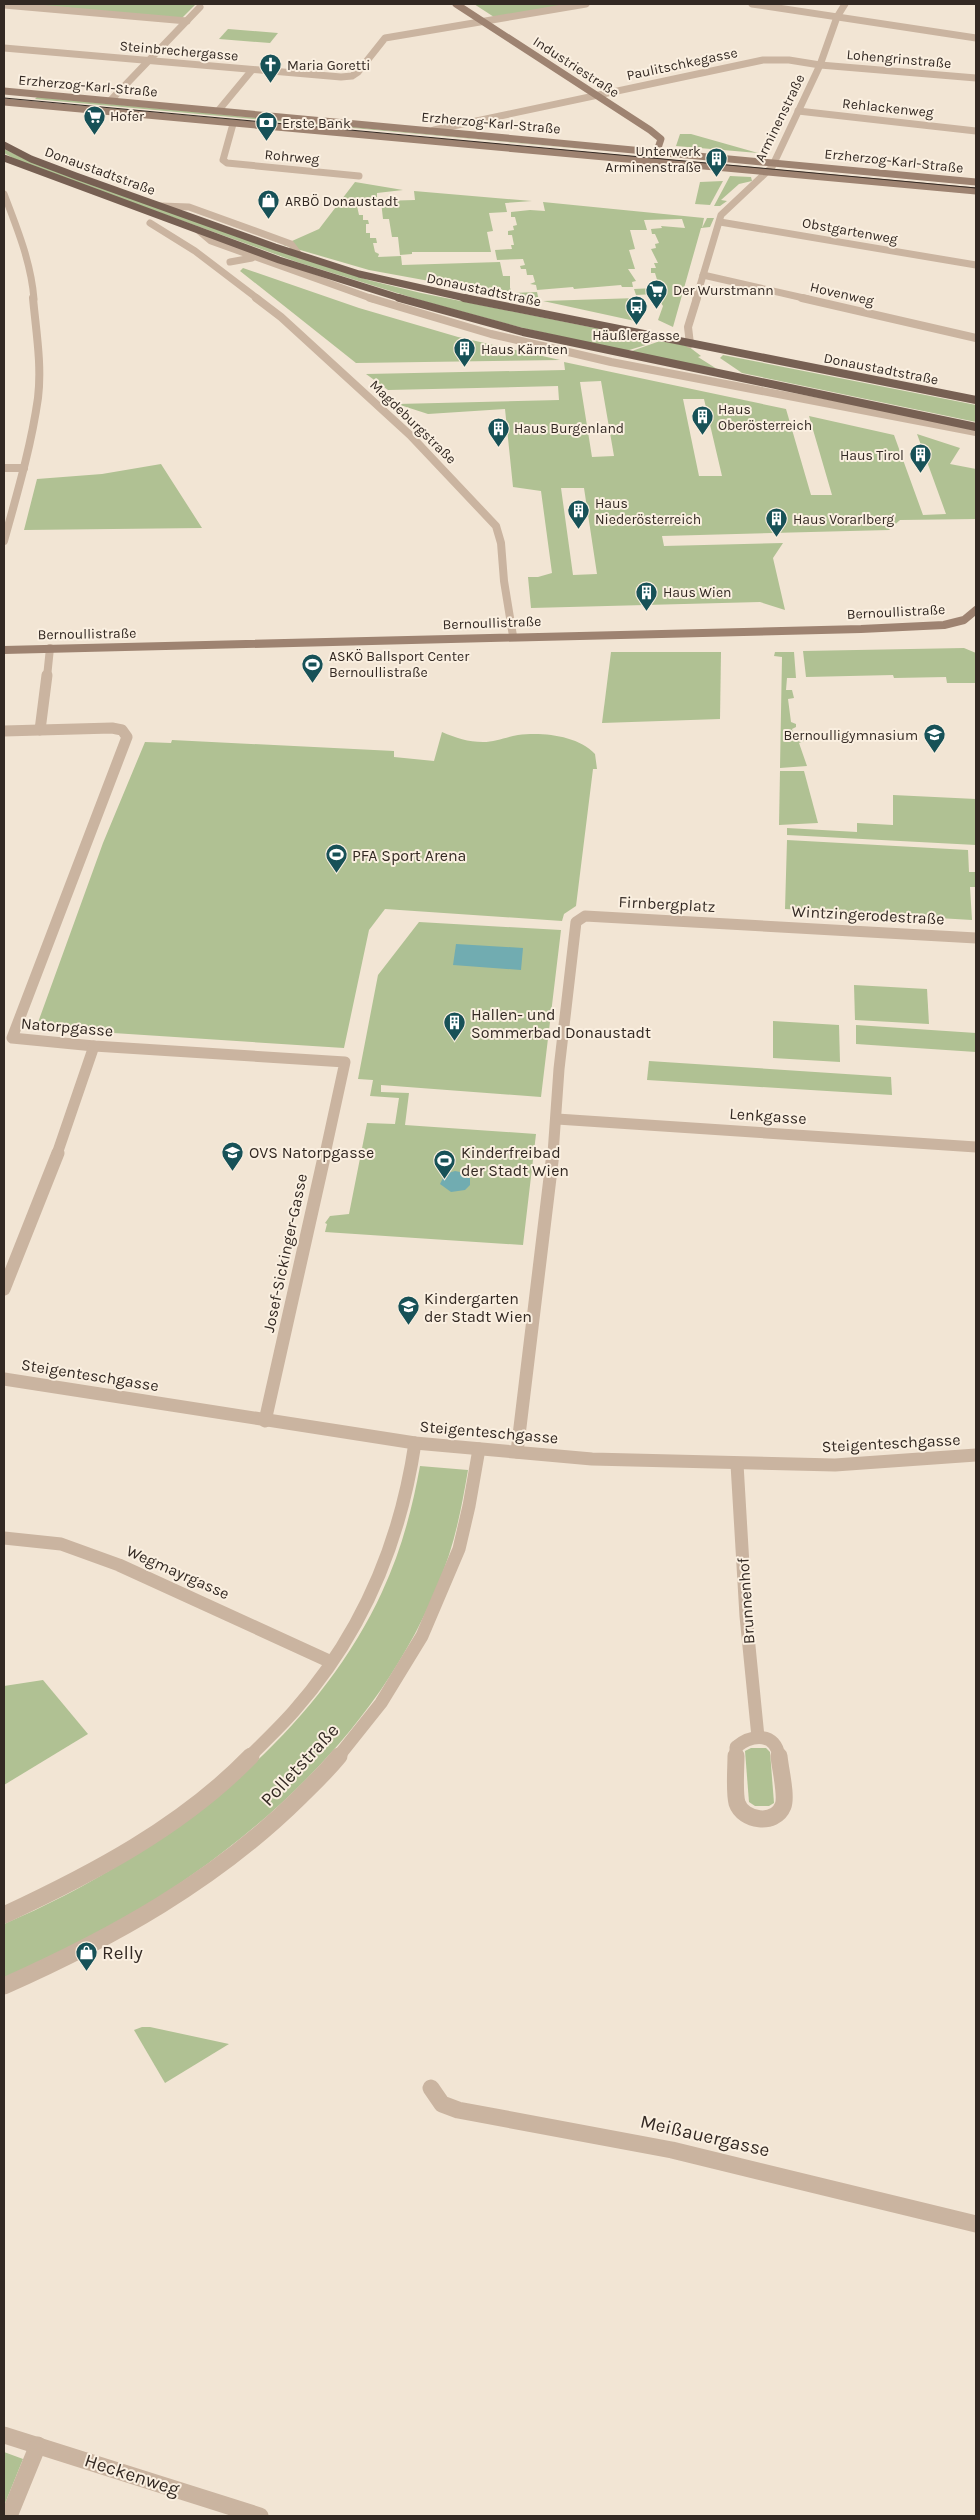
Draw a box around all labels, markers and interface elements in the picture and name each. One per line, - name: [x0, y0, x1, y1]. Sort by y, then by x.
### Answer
- street label: Industriestraße: [530, 33, 622, 101]
- street label: Steinbrechergasse: [119, 37, 239, 65]
- street label: Paulitschkegasse: [625, 44, 739, 84]
- street label: Lohengrinstraße: [846, 46, 952, 72]
- church icon: Maria Goretti: [259, 53, 283, 84]
- place label: Maria Goretti: [287, 57, 370, 74]
- street label: Erzherzog-Karl-Straße: [18, 71, 158, 101]
- street label: Arminenstraße: [751, 71, 809, 165]
- street label: Rehlackenweg: [841, 95, 935, 121]
- supermarket icon: Hofer: [82, 104, 106, 135]
- place label: Hofer: [110, 108, 145, 125]
- street label: Erzherzog-Karl-Straße: [421, 108, 561, 138]
- bank icon: Erste Bank: [254, 111, 278, 142]
- place label: Erste Bank: [282, 115, 351, 132]
- street label: Donaustadtstraße: [42, 143, 158, 199]
- place label: Unterwerk Arminenstraße: [605, 143, 701, 176]
- street label: Erzherzog-Karl-Straße: [824, 145, 964, 177]
- street label: Rohrweg: [264, 146, 320, 168]
- building icon: Unterwerk Arminenstraße: [705, 147, 729, 178]
- shop icon: ARBÖ Donaustadt: [257, 189, 281, 220]
- place label: ARBÖ Donaustadt: [285, 193, 398, 210]
- street label: Obstgartenweg: [801, 214, 899, 248]
- street label: Donaustadtstraße: [425, 270, 543, 310]
- supermarket icon: Der Wurstmann: [645, 278, 669, 309]
- street label: Hovenweg: [808, 278, 876, 310]
- place label: Der Wurstmann: [673, 282, 774, 299]
- bus stop icon: Häußlergasse: [624, 295, 648, 326]
- place label: Häußlergasse: [592, 327, 680, 344]
- building icon: Haus Kärnten: [453, 337, 477, 368]
- place label: Haus Kärnten: [481, 341, 568, 358]
- street label: Donaustadtstraße: [822, 350, 940, 388]
- street label: Magdeburgstraße: [366, 376, 460, 468]
- place label: Haus Oberösterreich: [718, 401, 812, 434]
- building icon: Haus Oberösterreich: [690, 405, 714, 436]
- building icon: Haus Burgenland: [486, 416, 510, 447]
- place label: Haus Burgenland: [514, 420, 624, 437]
- building icon: Haus Tirol: [908, 443, 932, 474]
- place label: Haus Tirol: [840, 447, 904, 464]
- place label: Haus Niederösterreich: [595, 495, 701, 528]
- building icon: Haus Niederösterreich: [567, 499, 591, 530]
- building icon: Haus Vorarlberg: [765, 507, 789, 538]
- place label: Haus Vorarlberg: [793, 511, 894, 528]
- building icon: Haus Wien: [635, 580, 659, 611]
- place label: Haus Wien: [663, 584, 732, 601]
- street label: Bernoullistraße: [846, 601, 946, 623]
- street label: Bernoullistraße: [442, 613, 542, 633]
- street label: Bernoullistraße: [37, 625, 137, 643]
- place label: ASKÖ Ballsport Center Bernoullistraße: [329, 648, 470, 681]
- sports icon: ASKÖ Ballsport Center Bernoullistraße: [301, 652, 325, 683]
- school or university icon: Bernoulligymnasium: [922, 723, 946, 754]
- place label: Bernoulligymnasium: [783, 727, 918, 744]
- sports icon: PFA Sport Arena: [324, 843, 348, 874]
- place label: PFA Sport Arena: [352, 846, 466, 865]
- street label: Firnbergplatz: [618, 892, 716, 916]
- street label: Wintzingerodestraße: [791, 902, 945, 928]
- place label: Hallen- und Sommerbad Donaustadt: [471, 1005, 651, 1042]
- building icon: Hallen- und Sommerbad Donaustadt: [443, 1011, 467, 1042]
- street label: Natorpgasse: [20, 1014, 114, 1040]
- street label: Lenkgasse: [729, 1104, 807, 1128]
- school or university icon: OVS Natorpgasse: [221, 1140, 245, 1171]
- place label: OVS Natorpgasse: [249, 1143, 374, 1162]
- place label: Kinderfreibad der Stadt Wien: [461, 1143, 569, 1180]
- sports icon: Kinderfreibad der Stadt Wien: [433, 1149, 457, 1180]
- street label: Josef-Sickinger-Gasse: [259, 1172, 311, 1334]
- place label: Kindergarten der Stadt Wien: [424, 1289, 532, 1326]
- school or university icon: Kindergarten der Stadt Wien: [396, 1295, 420, 1326]
- street label: Steigenteschgasse: [20, 1355, 160, 1395]
- street label: Steigenteschgasse: [419, 1416, 559, 1448]
- street label: Steigenteschgasse: [821, 1430, 961, 1456]
- street label: Wegmayrgasse: [124, 1541, 232, 1603]
- street label: Brunnenhof: [733, 1557, 758, 1645]
- street label: Polletstraße: [256, 1719, 344, 1811]
- shop icon: Relly: [74, 1941, 98, 1972]
- place label: Relly: [102, 1942, 143, 1964]
- street label: Meißauergasse: [638, 2110, 772, 2162]
- street label: Heckenweg: [82, 2449, 182, 2501]

